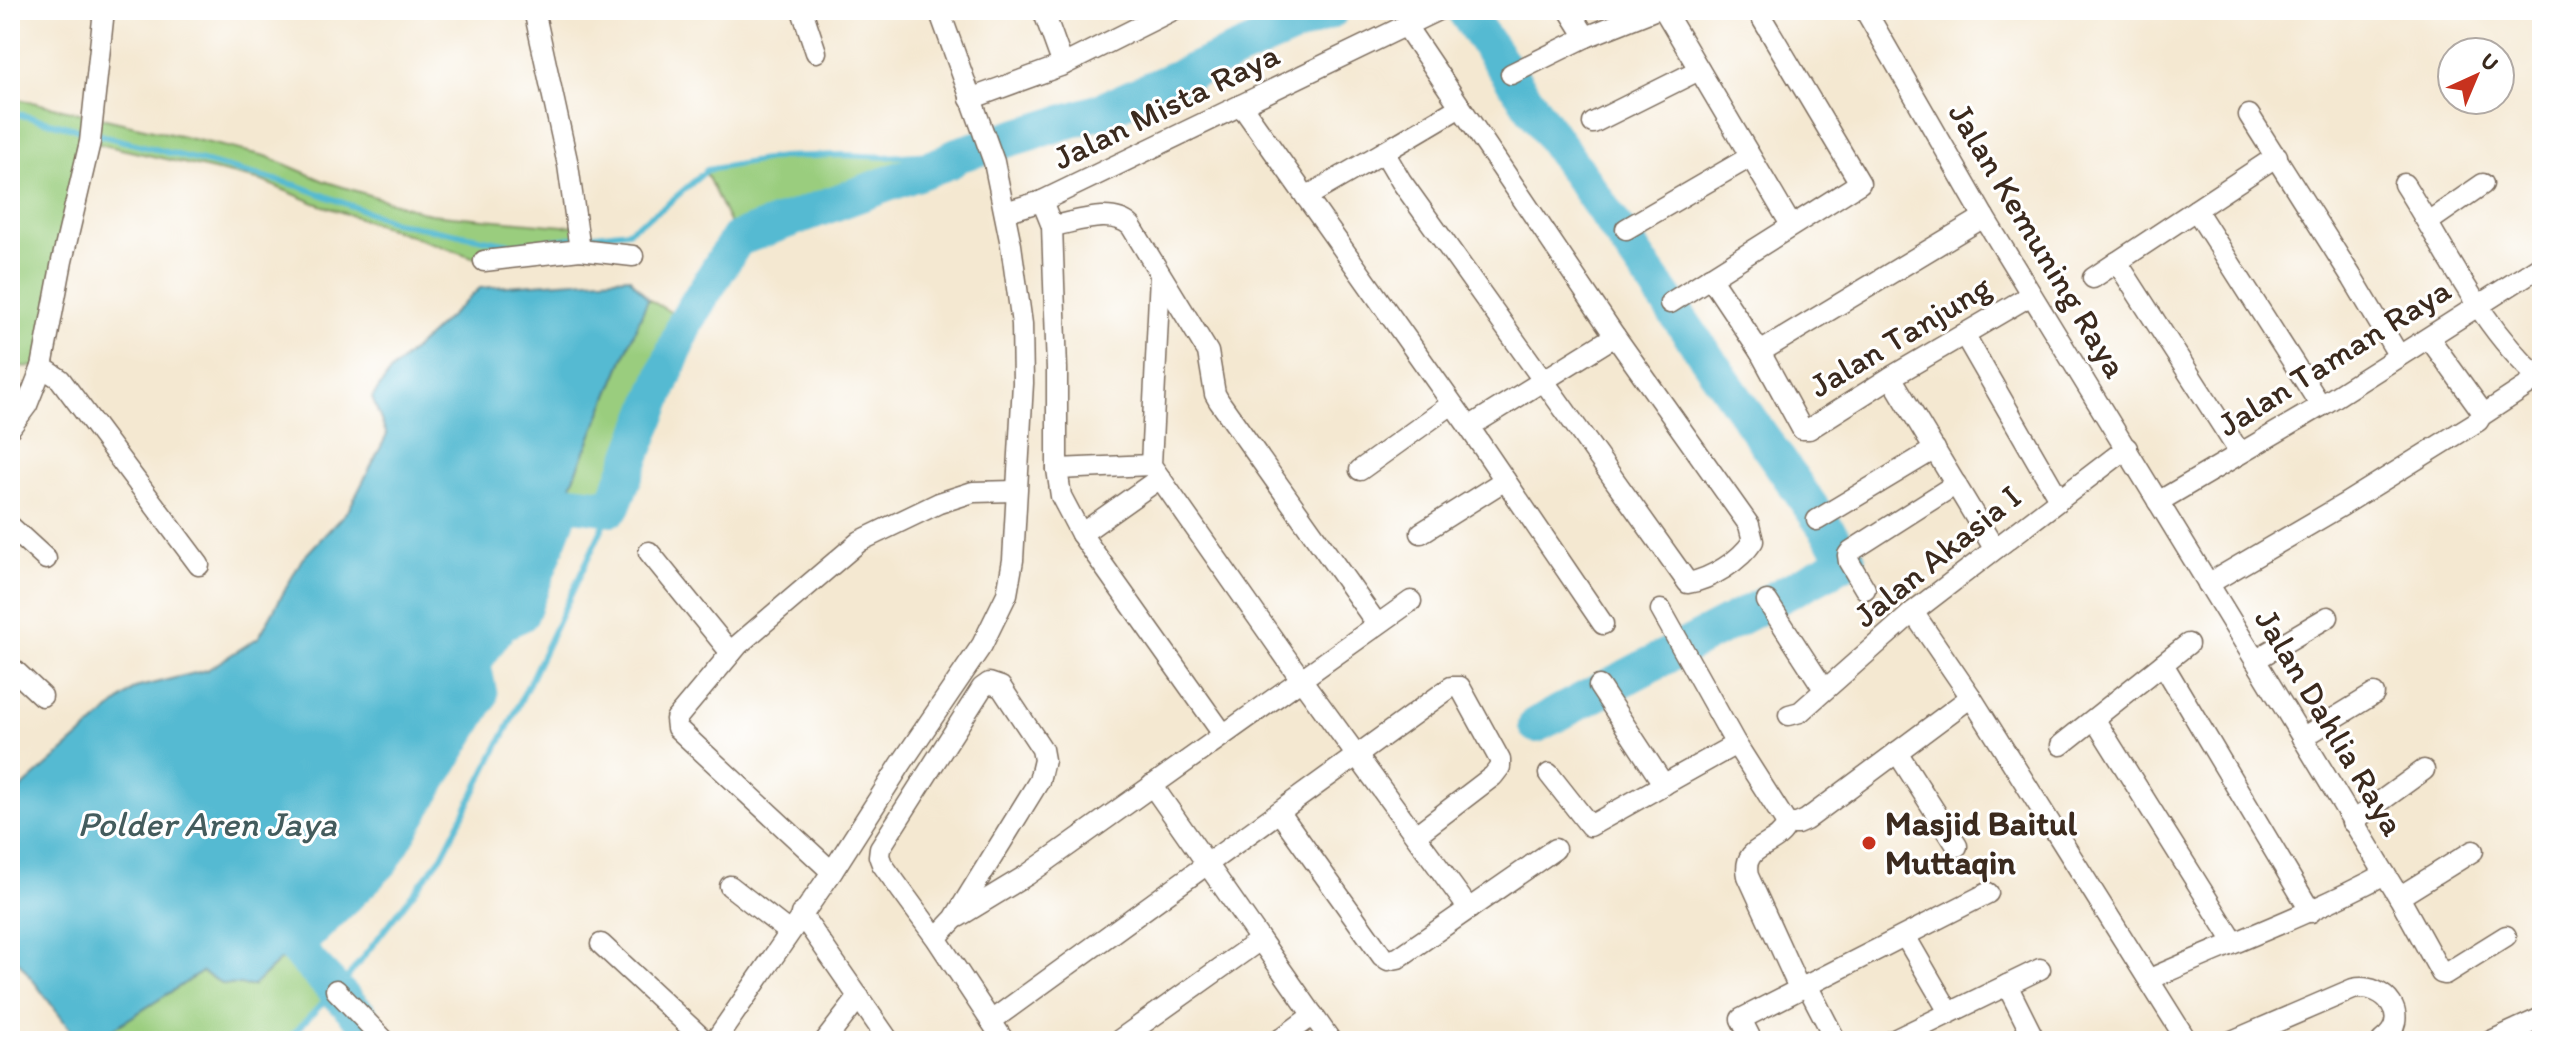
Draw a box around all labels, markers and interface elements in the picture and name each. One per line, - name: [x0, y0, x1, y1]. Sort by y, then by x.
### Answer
- street label: Jalan Mista Raya: [1046, 33, 1286, 178]
- north arrow: [2436, 36, 2516, 116]
- text: U: [2475, 47, 2504, 77]
- street label: Jalan Kemuning Raya: [1940, 95, 2136, 385]
- street label: Jalan Tanjung: [1802, 265, 1999, 406]
- street label: Jalan Taman Raya: [2210, 269, 2458, 445]
- street label: Jalan Akasia I: [1845, 476, 2029, 636]
- street label: Jalan Dahlia Raya: [2246, 601, 2414, 843]
- water label: Polder Aren Jaya: [77, 802, 338, 845]
- place label: Masjid Baitul Muttaqin: [1885, 803, 2077, 883]
- marker: Masjid Baitul Muttaqin: [1860, 834, 1878, 852]

